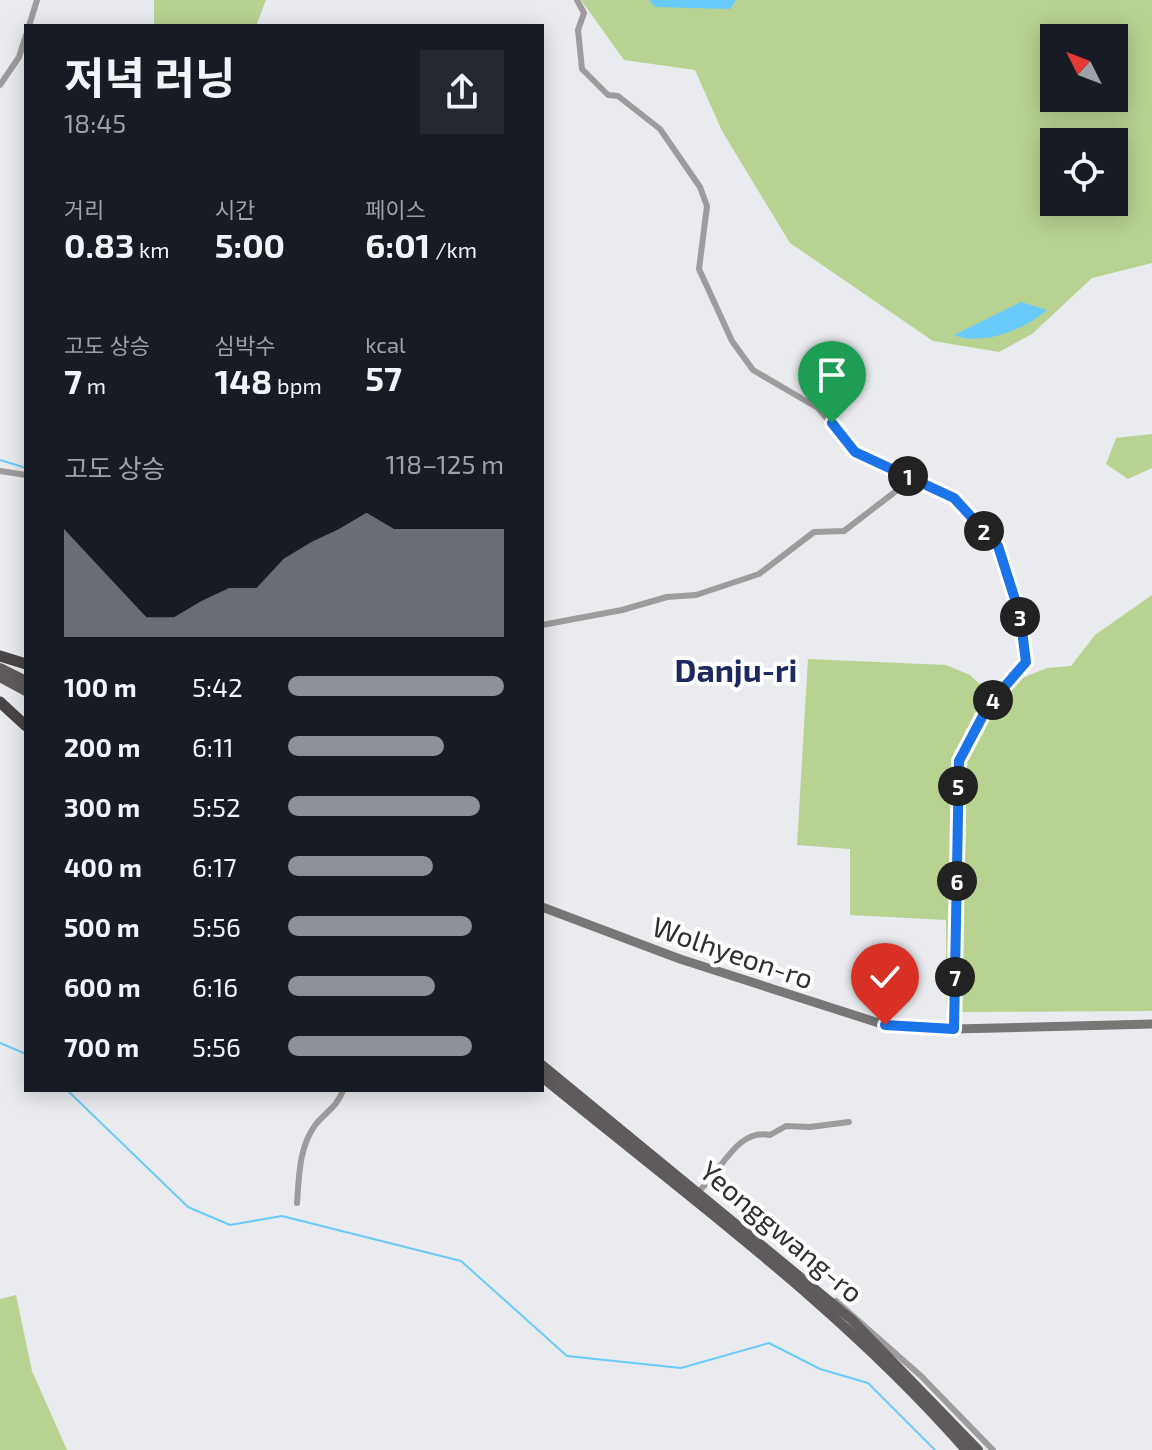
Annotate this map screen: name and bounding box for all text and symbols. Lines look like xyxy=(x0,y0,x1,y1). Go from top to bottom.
north arrow xyxy=(1040,24,1128,112)
map controls xyxy=(1040,24,1128,216)
text: 저녁 러닝 xyxy=(64,50,235,103)
button: share xyxy=(420,50,504,134)
text: 18:45 xyxy=(64,107,126,138)
button: locate xyxy=(1040,128,1128,216)
text: 거리 xyxy=(64,196,104,222)
text: 시간 xyxy=(215,196,255,222)
text: 페이스 xyxy=(365,196,426,222)
text: 0.83 xyxy=(64,224,134,265)
text: 5:00 xyxy=(215,224,285,265)
text: 6:01 xyxy=(365,224,430,265)
text: km xyxy=(134,236,170,262)
text: /km xyxy=(430,236,477,262)
text: kcal xyxy=(365,331,406,357)
text: 고도 상승 xyxy=(64,332,150,358)
text: 심박수 xyxy=(215,332,275,358)
pin xyxy=(798,341,866,423)
icon: arrive xyxy=(810,353,854,397)
text: 57 xyxy=(365,357,402,398)
text: 7 xyxy=(64,360,82,401)
text: 148 xyxy=(215,360,272,401)
text: m xyxy=(82,372,106,398)
text: bpm xyxy=(272,372,322,398)
text: 118–125 m xyxy=(385,448,504,479)
text: 고도 상승 xyxy=(64,452,165,483)
pin: 1 xyxy=(888,456,928,496)
text: 1 xyxy=(903,463,913,489)
pin: 2 xyxy=(964,511,1004,551)
text: 2 xyxy=(978,518,990,544)
pin: 3 xyxy=(1000,597,1040,637)
text: 3 xyxy=(1014,604,1026,630)
district label: Danju-ri xyxy=(675,650,797,688)
text: 100 m xyxy=(64,671,137,702)
text: 5:42 xyxy=(192,671,243,702)
pin: 4 xyxy=(973,680,1013,720)
text: 4 xyxy=(986,687,1000,713)
text: 200 m xyxy=(64,731,140,762)
text: 6:11 xyxy=(192,731,234,762)
pin: 5 xyxy=(938,766,978,806)
text: 5 xyxy=(952,773,964,799)
text: 300 m xyxy=(64,791,140,822)
text: 5:52 xyxy=(192,791,241,822)
text: 400 m xyxy=(64,851,142,882)
text: 6:17 xyxy=(192,851,237,882)
pin: 6 xyxy=(937,861,977,901)
text: 6 xyxy=(951,868,963,894)
street label: Wolhyeon-ro xyxy=(648,909,818,995)
text: 500 m xyxy=(64,911,140,942)
text: 5:56 xyxy=(192,911,241,942)
pin xyxy=(851,943,919,1025)
icon: check xyxy=(863,955,907,999)
pin: 7 xyxy=(935,957,975,997)
text: 7 xyxy=(949,964,961,990)
text: 600 m xyxy=(64,971,141,1002)
text: 6:16 xyxy=(192,971,238,1002)
text: 700 m xyxy=(64,1031,139,1062)
text: 5:56 xyxy=(192,1031,241,1062)
street label: Yeonggwang-ro xyxy=(694,1153,870,1309)

